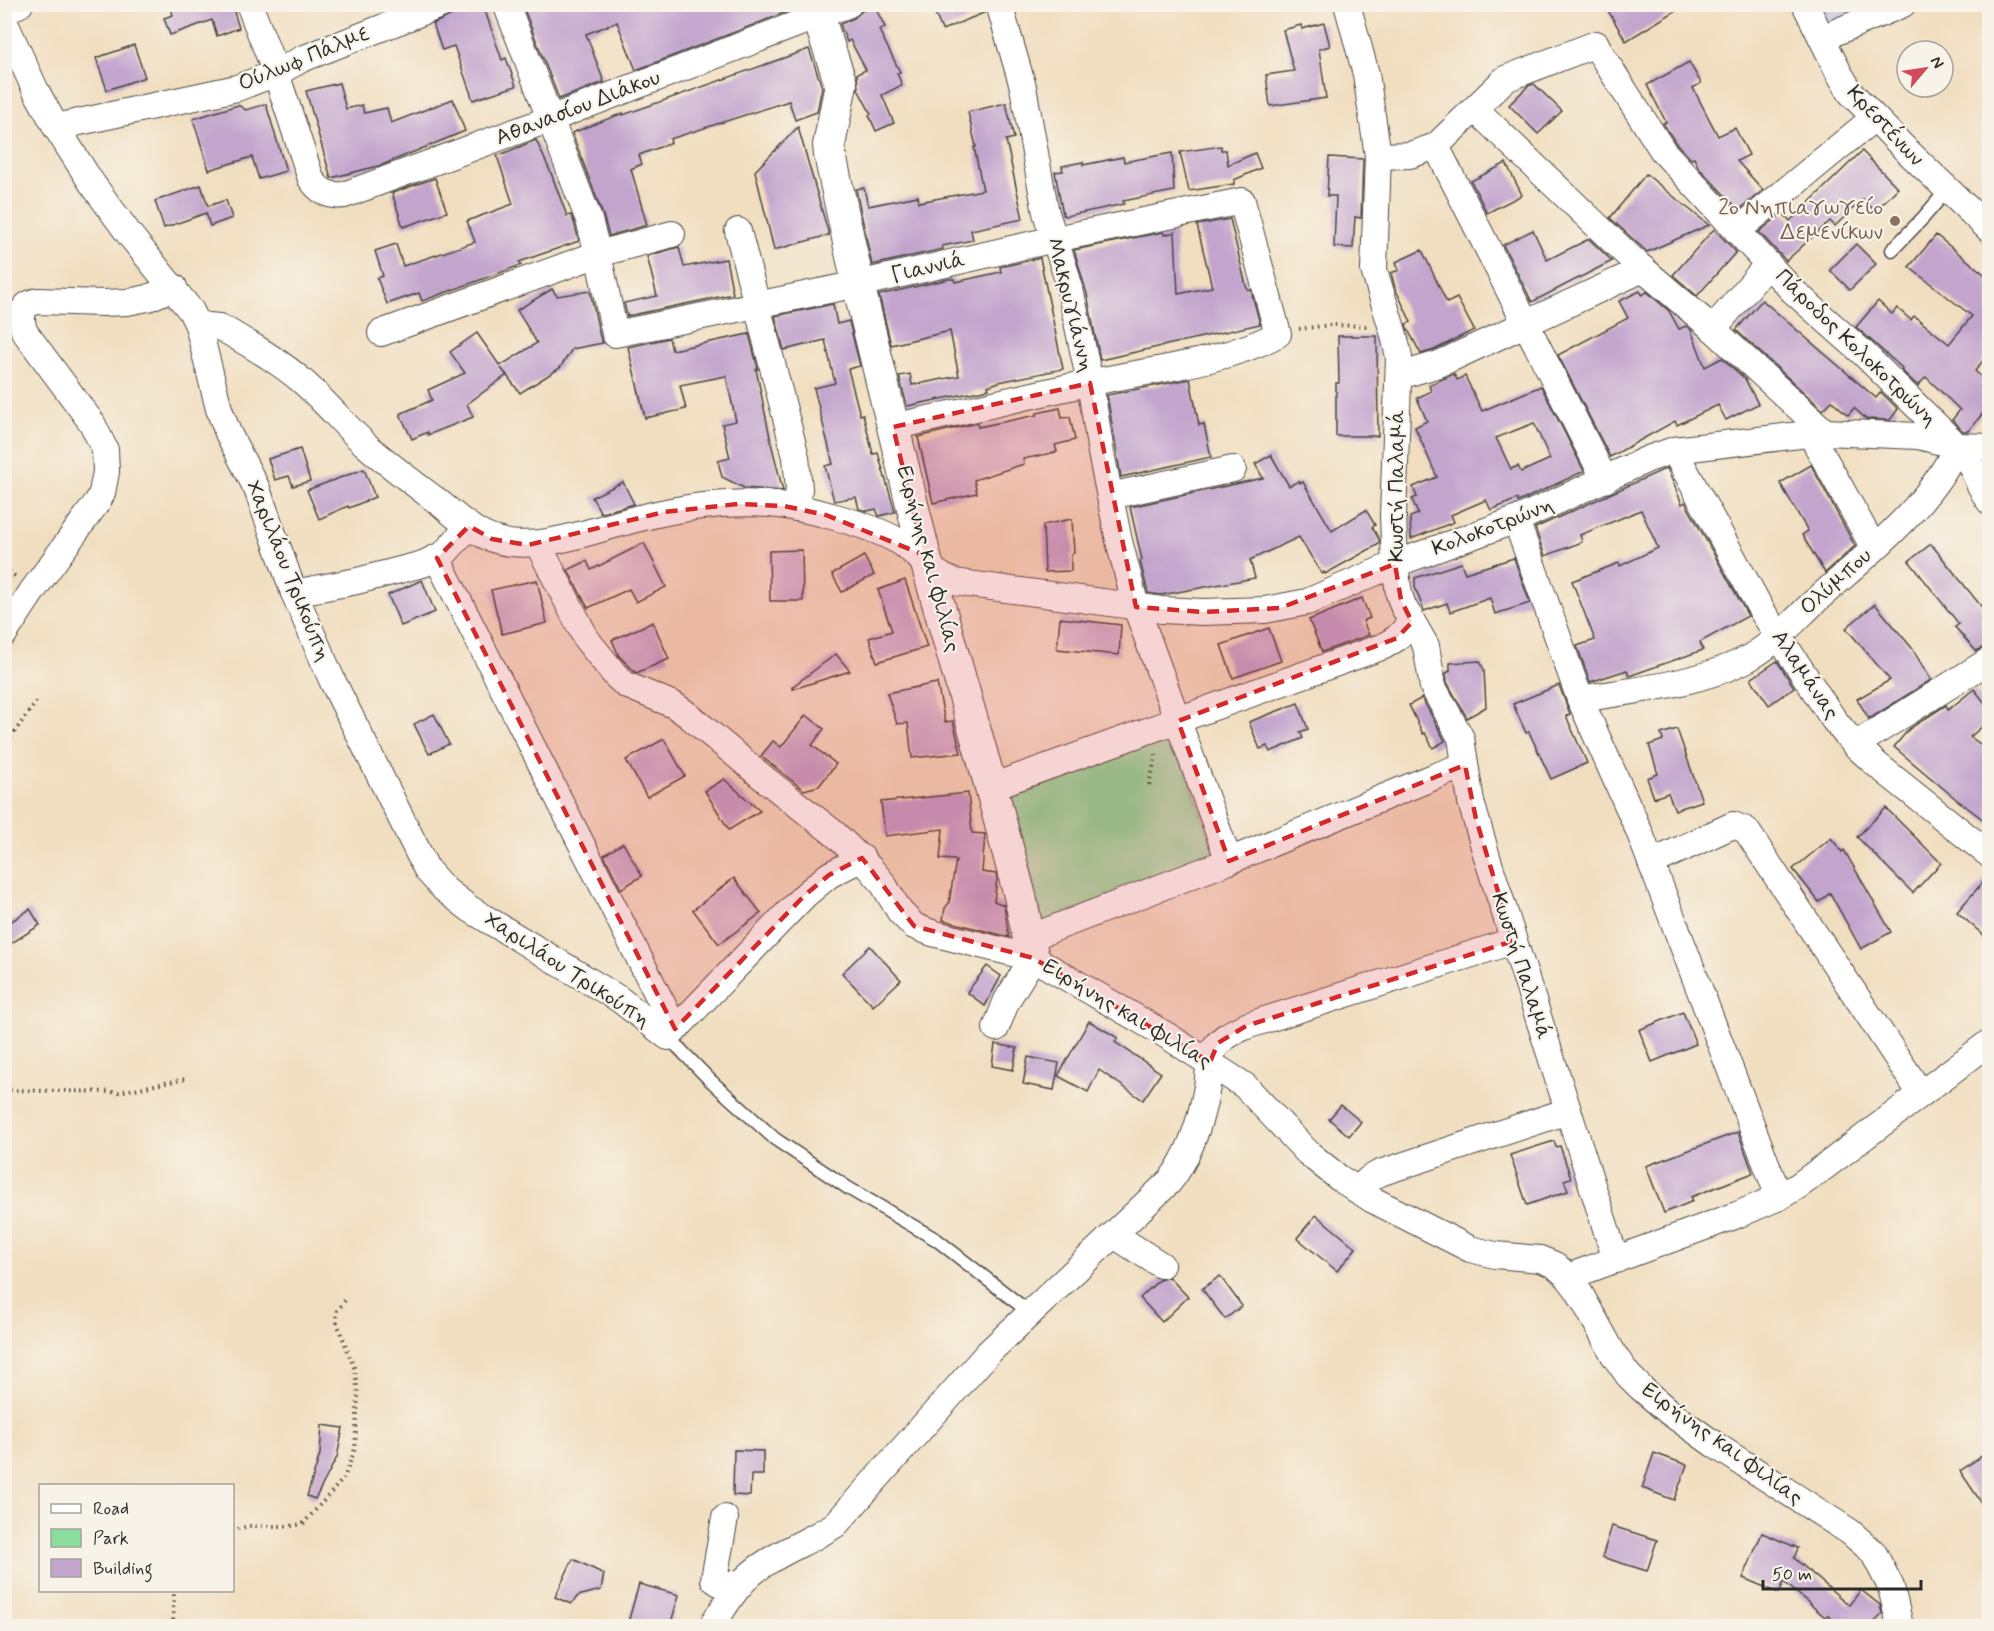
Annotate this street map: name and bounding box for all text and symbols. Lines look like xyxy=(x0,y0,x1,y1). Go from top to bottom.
street label: Ούλωφ Πάλμε xyxy=(234,20,374,98)
north arrow xyxy=(1895,39,1955,99)
text: N xyxy=(1925,53,1949,72)
street label: Αθανασίου Διάκου xyxy=(492,64,664,152)
street label: Κρεστένων xyxy=(1840,79,1931,173)
place label: 2ο Νηπιαγωγείο Δεμενίκων xyxy=(1718,194,1883,247)
marker: 2ο Νηπιαγωγείο Δεμενίκων xyxy=(1888,214,1902,228)
street label: Μακρυγιάννη xyxy=(1040,235,1100,375)
street label: Γιαννιά xyxy=(889,246,968,290)
street label: Πάροδος Κολοκοτρώνη xyxy=(1769,263,1943,433)
street label: Κωστή Παλαμά xyxy=(1383,409,1411,562)
street label: Ειρήνης και Φιλίας xyxy=(890,462,966,656)
street label: Χαριλάου Τρικούπη xyxy=(239,476,337,666)
street label: Κολοκοτρώνη xyxy=(1428,491,1558,563)
street label: Ολύμπου xyxy=(1794,542,1878,622)
street label: Αλαμάνας xyxy=(1765,625,1845,725)
street label: Κωστή Παλαμά xyxy=(1484,889,1558,1043)
street label: Χαριλάου Τρικούπη xyxy=(479,906,655,1034)
street label: Ειρήνης και Φιλίας xyxy=(1037,952,1217,1076)
street label: Ειρήνης και Φιλίας xyxy=(1636,1376,1808,1512)
legend xyxy=(39,1484,234,1592)
text: Road xyxy=(93,1497,129,1521)
text: Park xyxy=(93,1527,129,1551)
scale bar xyxy=(1763,1553,1920,1591)
text: Building xyxy=(93,1557,153,1583)
text: 50 m xyxy=(1772,1563,1812,1587)

